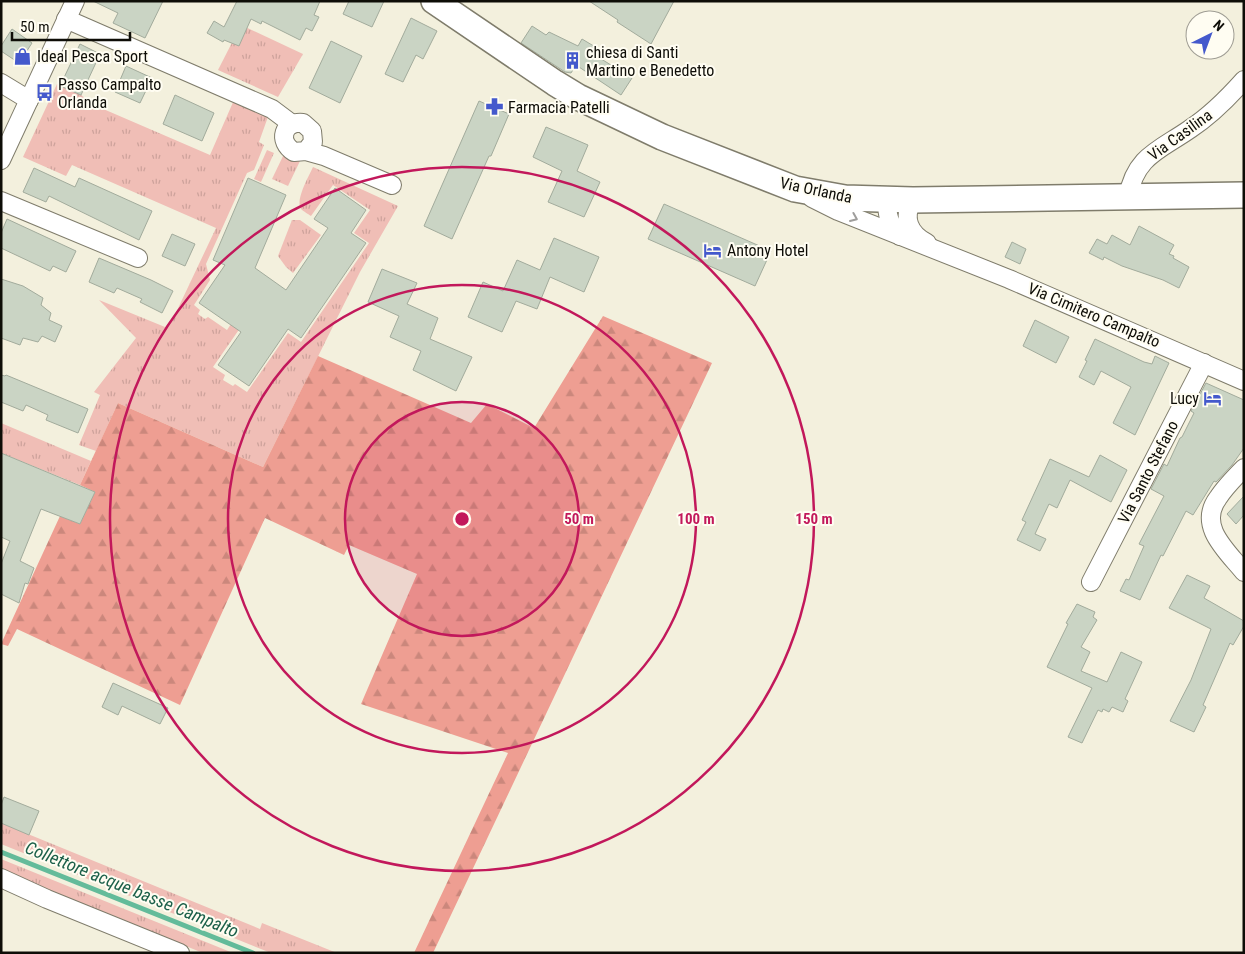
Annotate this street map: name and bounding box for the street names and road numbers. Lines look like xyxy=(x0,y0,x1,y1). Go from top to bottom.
street label: Via Casilina xyxy=(1144,105,1216,165)
street label: Via Orlanda xyxy=(778,173,854,207)
street label: Via Cimitero Campalto xyxy=(1025,279,1163,351)
street label: Via Santo Stefano xyxy=(1114,417,1182,527)

